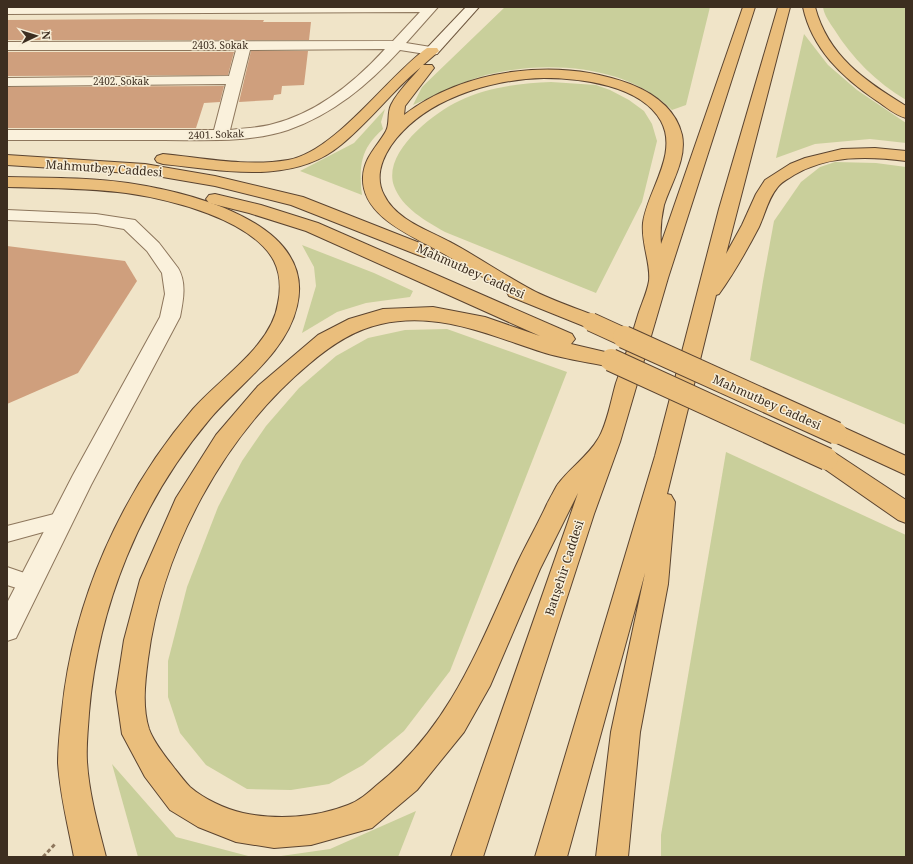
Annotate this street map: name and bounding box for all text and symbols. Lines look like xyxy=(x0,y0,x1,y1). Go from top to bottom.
north arrow xyxy=(16,16,56,56)
text: N xyxy=(39,30,54,40)
street label: 2403. Sokak xyxy=(192,38,248,52)
street label: 2402. Sokak xyxy=(93,74,149,88)
street label: 2401. Sokak xyxy=(188,126,244,142)
street label: Mahmutbey Caddesi xyxy=(45,155,163,181)
street label: Mahmutbey Caddesi xyxy=(414,239,528,303)
street label: Mahmutbey Caddesi xyxy=(710,370,824,434)
street label: Batışehir Caddesi xyxy=(541,518,587,618)

